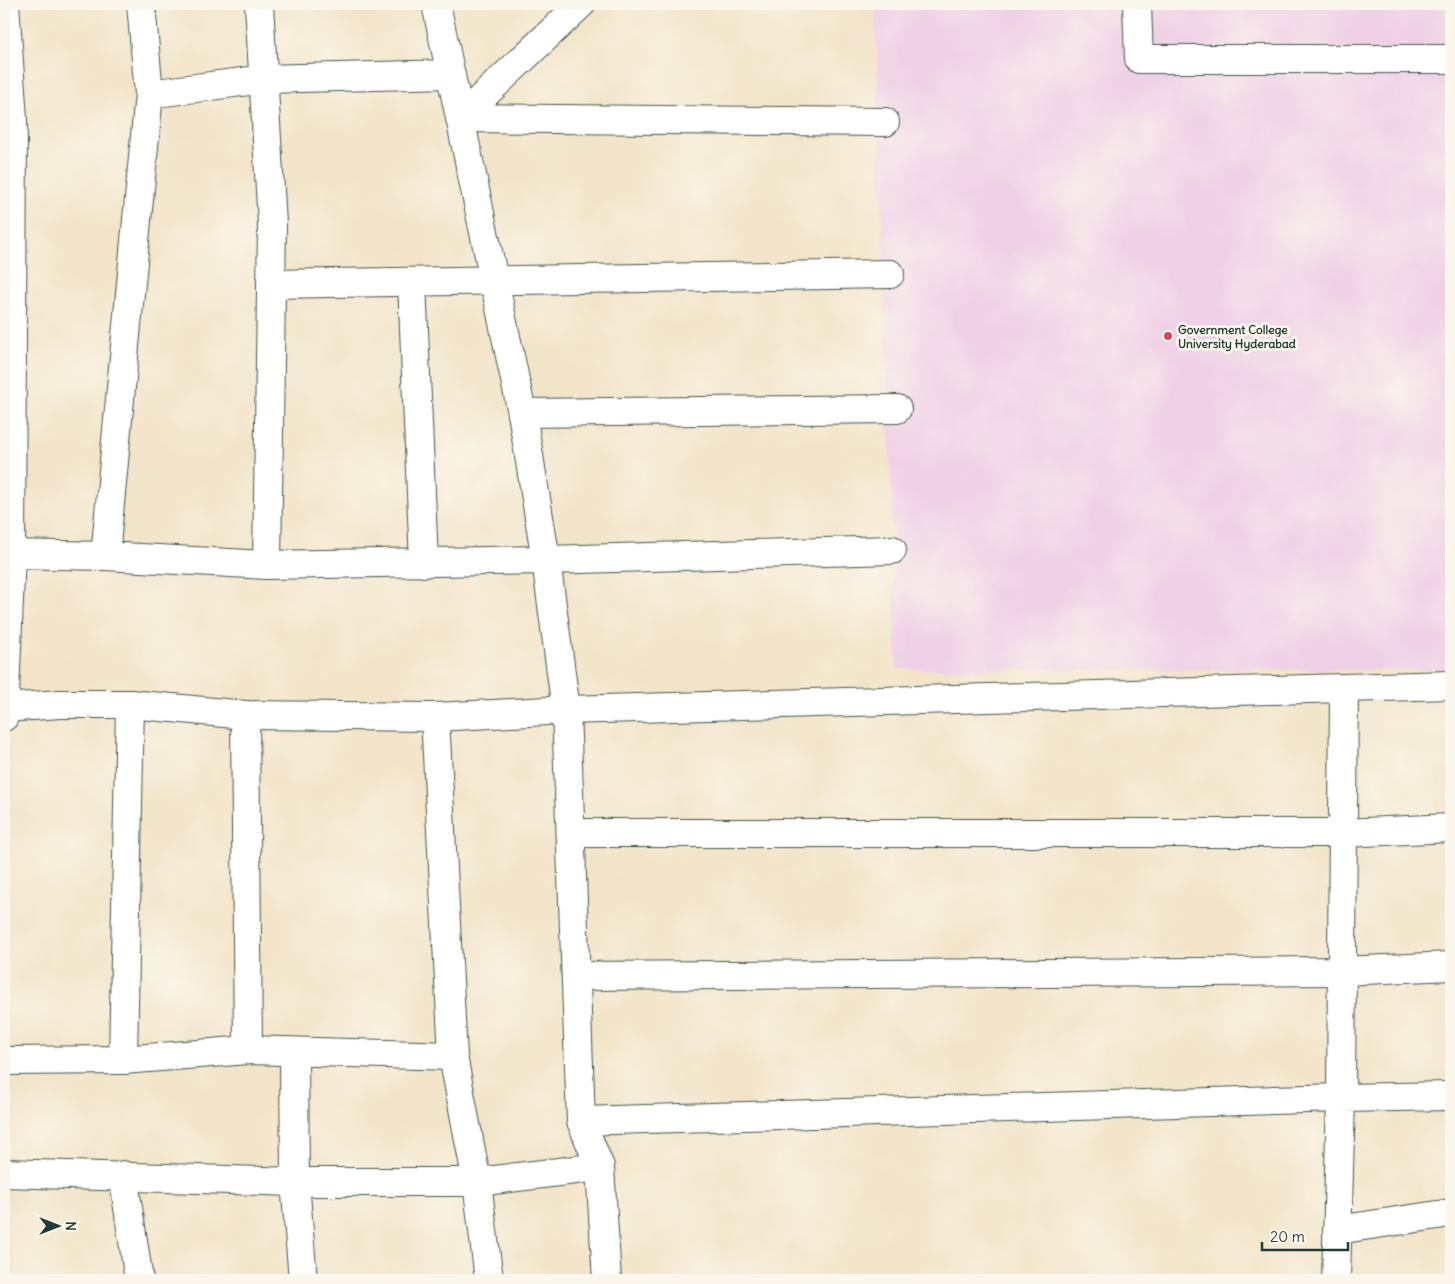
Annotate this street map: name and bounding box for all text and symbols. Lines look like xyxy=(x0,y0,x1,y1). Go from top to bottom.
place label: Government College University Hyderabad xyxy=(1178,322,1296,352)
marker: Government College University Hyderabad xyxy=(1162,330,1174,342)
north arrow xyxy=(32,1202,82,1252)
scale bar xyxy=(1262,1219,1349,1251)
text: N xyxy=(62,1221,80,1231)
text: 20 m xyxy=(1270,1227,1305,1246)

